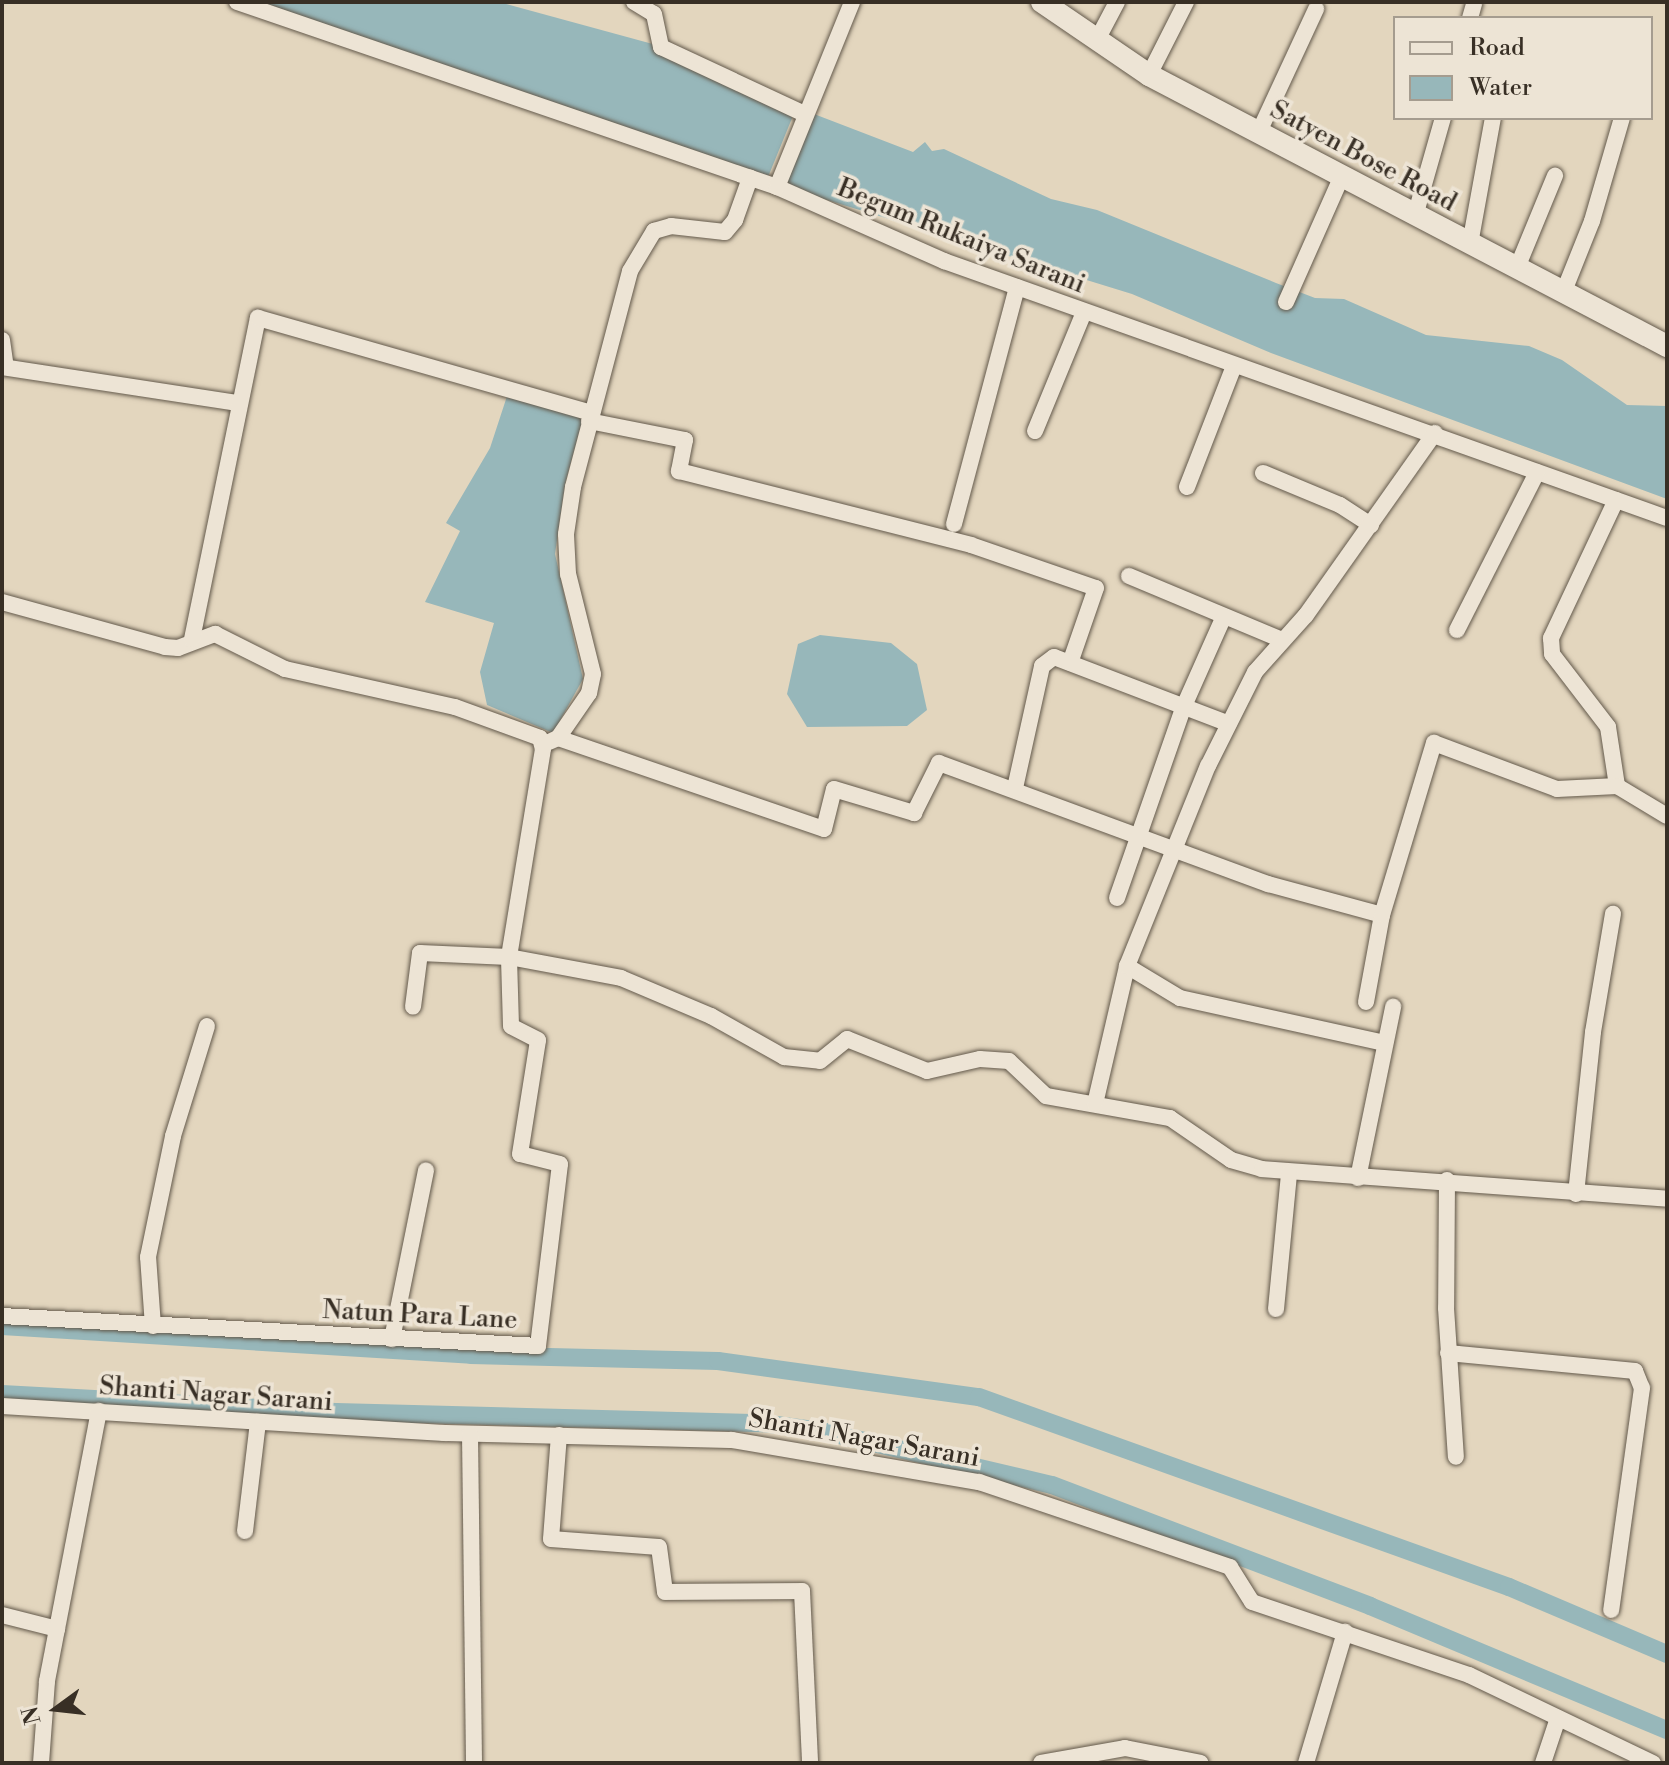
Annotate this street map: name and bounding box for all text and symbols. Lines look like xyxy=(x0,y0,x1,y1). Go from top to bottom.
legend xyxy=(1393,16,1653,120)
text: Road xyxy=(1469,33,1525,63)
text: Water xyxy=(1469,73,1532,103)
street label: Satyen Bose Road xyxy=(1264,95,1462,219)
street label: Begum Rukaiya Sarani xyxy=(833,173,1089,301)
street label: Natun Para Lane xyxy=(322,1295,518,1337)
street label: Shanti Nagar Sarani xyxy=(98,1371,334,1419)
street label: Shanti Nagar Sarani xyxy=(746,1403,982,1475)
north arrow xyxy=(16,1669,96,1749)
text: N xyxy=(17,1703,48,1727)

